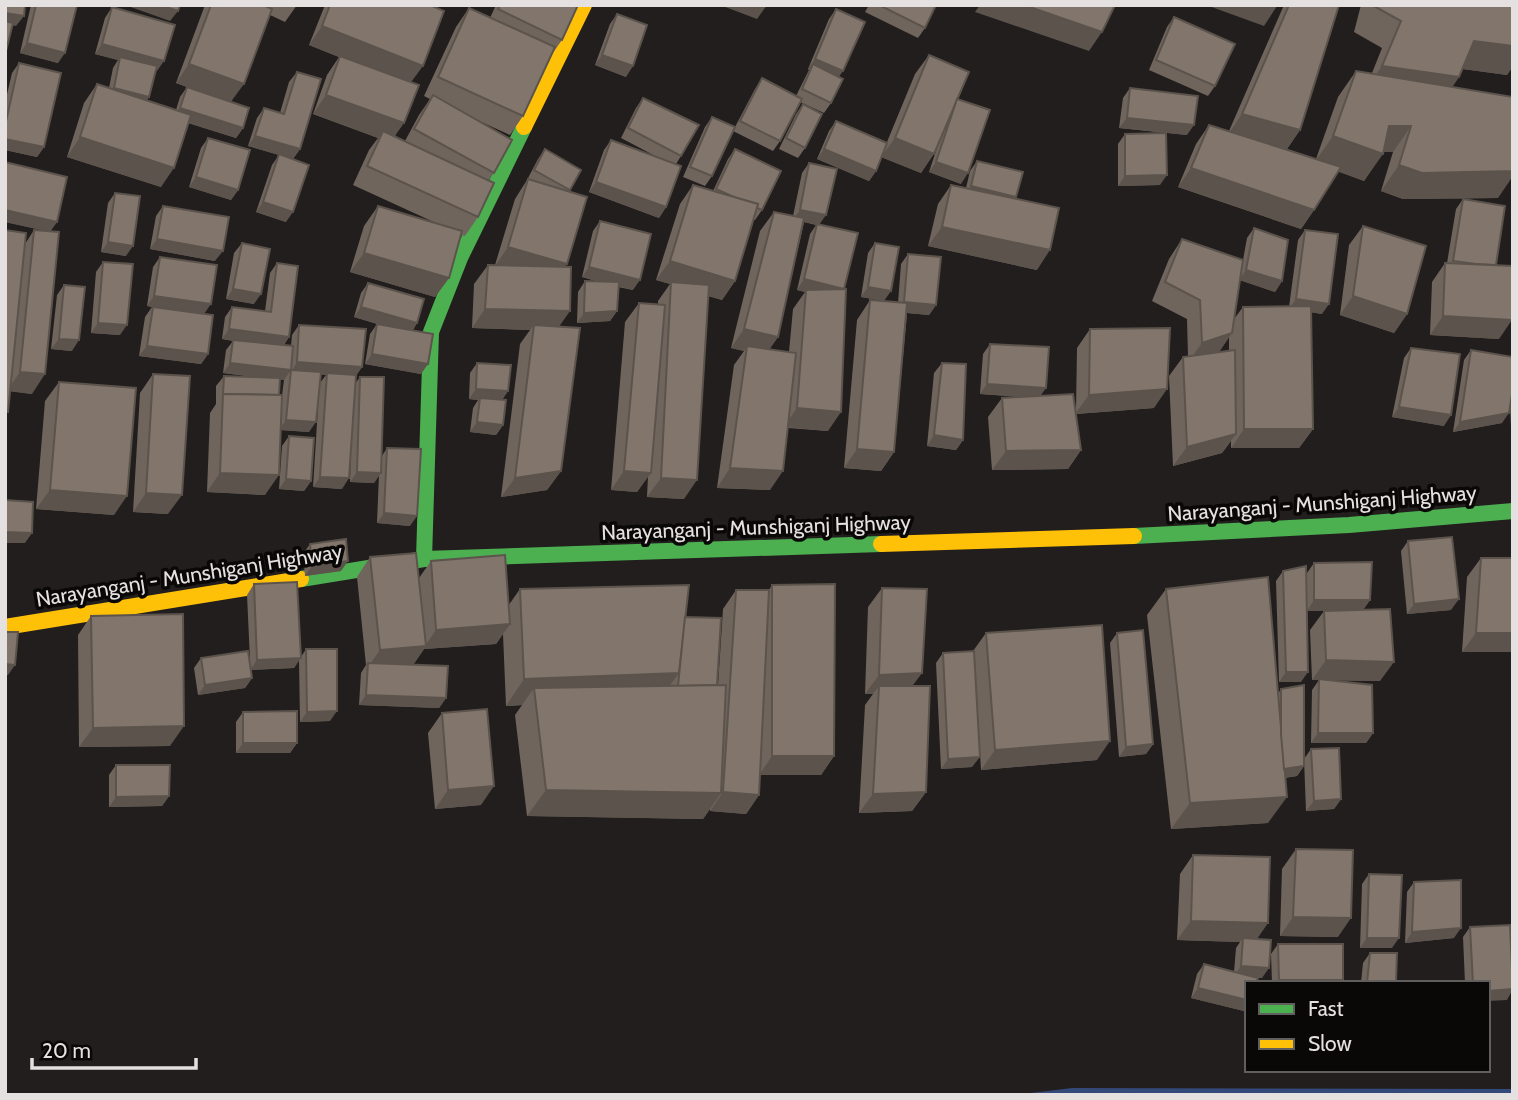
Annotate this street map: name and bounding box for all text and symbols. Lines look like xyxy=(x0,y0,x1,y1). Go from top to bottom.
street label: Narayanganj - Munshiganj Highway xyxy=(1167,480,1478,527)
street label: Narayanganj - Munshiganj Highway xyxy=(601,509,912,546)
street label: Narayanganj - Munshiganj Highway xyxy=(34,538,345,613)
legend xyxy=(1245,981,1490,1072)
text: Fast xyxy=(1308,996,1344,1021)
scale bar xyxy=(32,1026,196,1070)
text: Slow xyxy=(1308,1031,1352,1056)
text: 20 m xyxy=(42,1038,91,1063)

